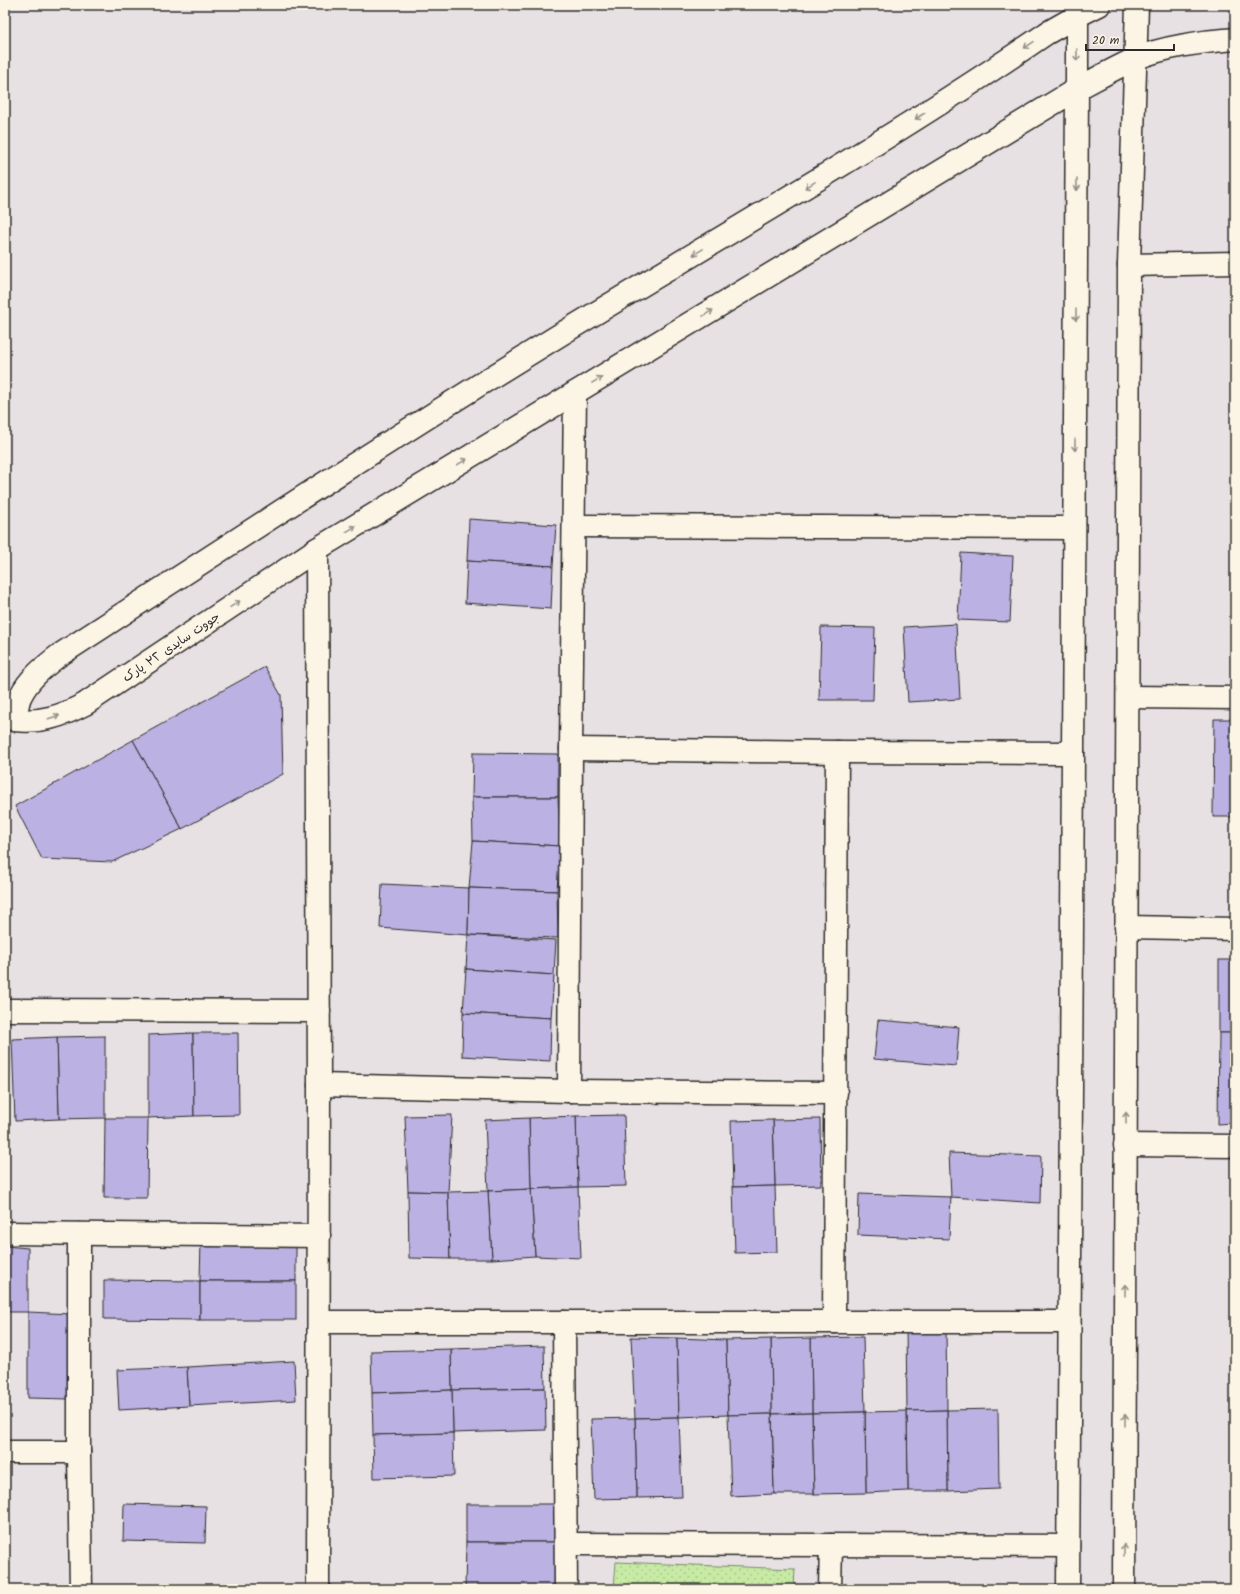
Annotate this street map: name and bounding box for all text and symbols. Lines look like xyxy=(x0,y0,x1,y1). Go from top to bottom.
scale bar xyxy=(1086,26,1174,52)
text: 20 m xyxy=(1092,31,1120,50)
one-way arrow xyxy=(1024,41,1035,49)
one-way arrow xyxy=(1073,48,1081,61)
one-way arrow xyxy=(914,112,926,120)
one-way arrow xyxy=(1073,178,1081,191)
one-way arrow xyxy=(804,181,816,189)
one-way arrow xyxy=(692,248,704,256)
one-way arrow xyxy=(702,308,714,316)
one-way arrow xyxy=(1072,308,1080,321)
one-way arrow xyxy=(591,376,602,384)
one-way arrow xyxy=(1071,438,1079,451)
one-way arrow xyxy=(456,457,468,465)
one-way arrow xyxy=(345,525,356,533)
one-way arrow xyxy=(229,600,240,609)
street label: جووت سایدی ٣٢ پارک xyxy=(119,608,224,687)
one-way arrow xyxy=(47,713,60,720)
one-way arrow xyxy=(1122,1112,1130,1125)
one-way arrow xyxy=(1121,1284,1129,1297)
one-way arrow xyxy=(1121,1414,1129,1427)
one-way arrow xyxy=(1120,1544,1128,1557)

